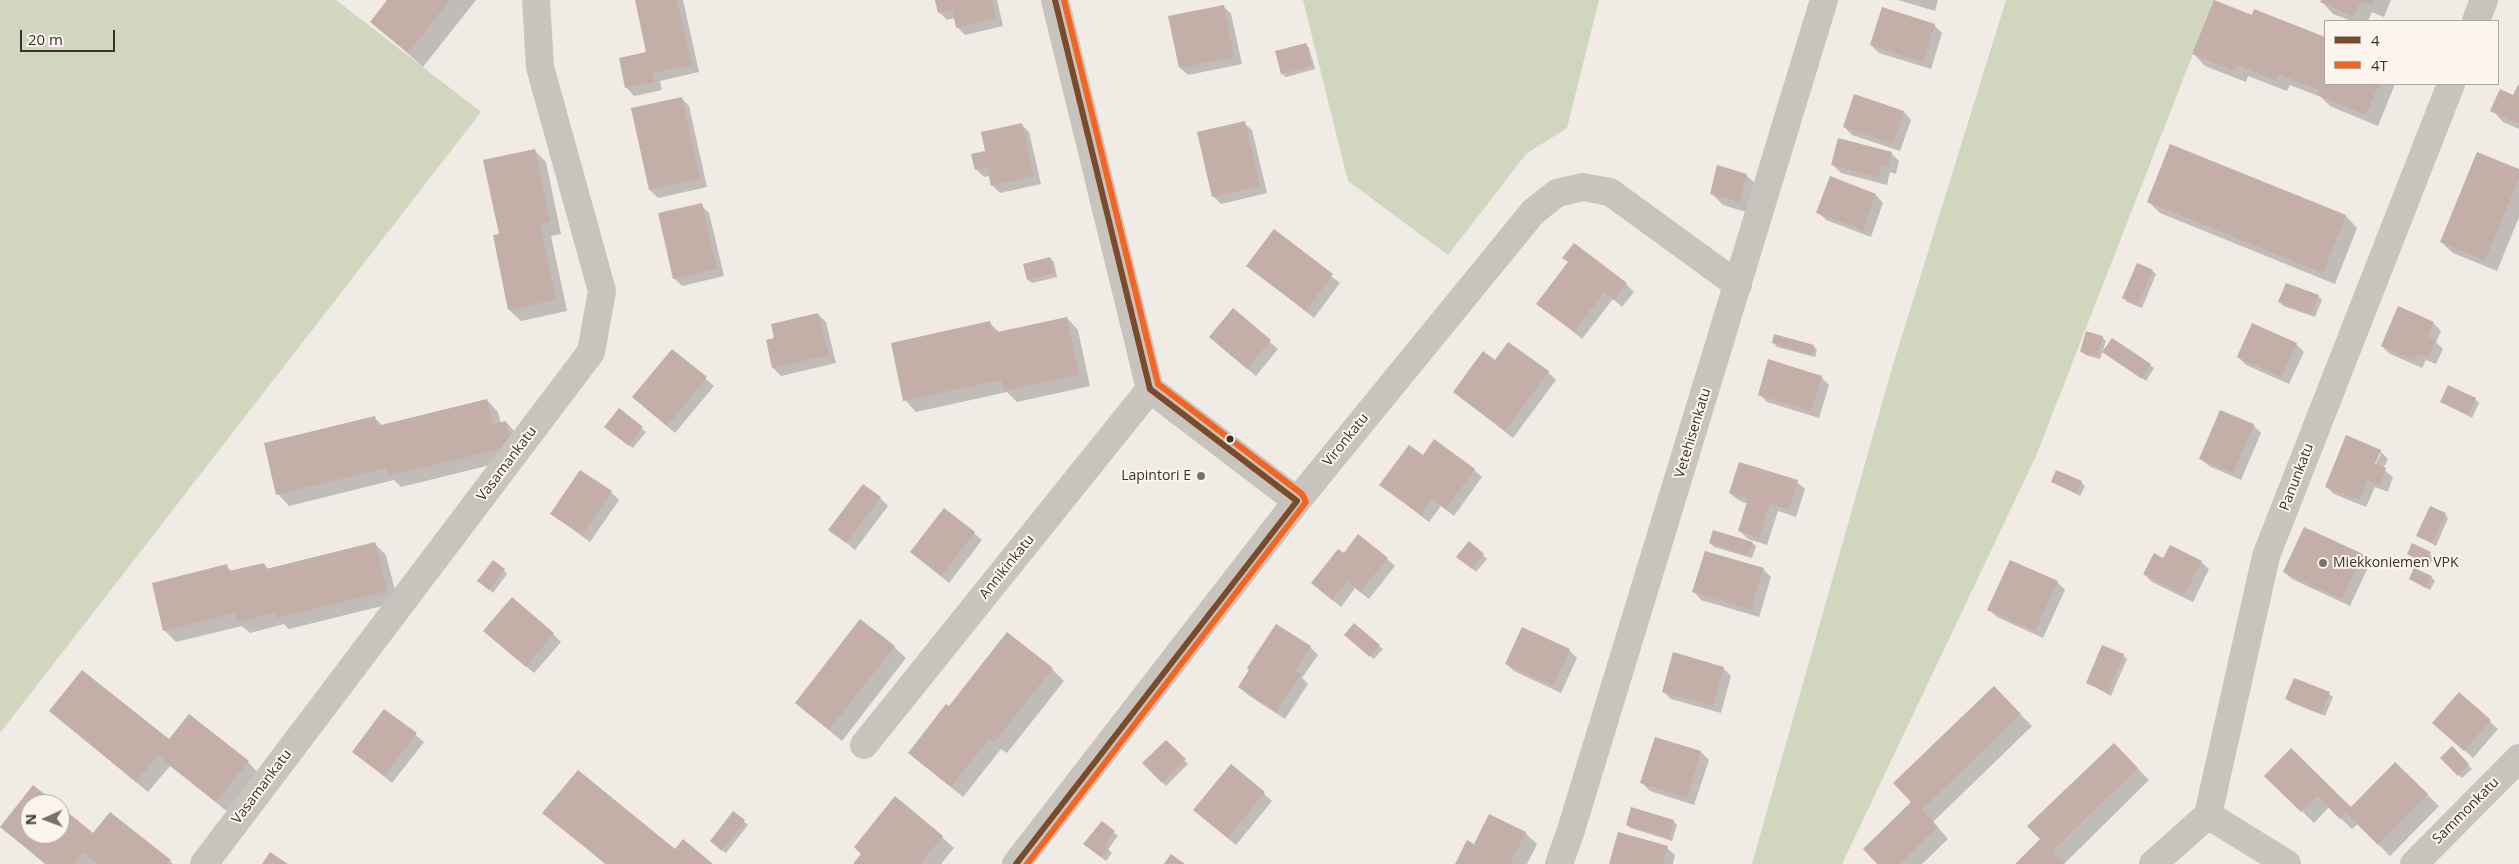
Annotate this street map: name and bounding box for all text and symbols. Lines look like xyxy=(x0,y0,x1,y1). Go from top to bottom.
scale bar xyxy=(22,20,118,52)
legend xyxy=(2324,20,2499,85)
text: 20 m xyxy=(28,29,63,49)
text: 4 xyxy=(2371,30,2380,50)
text: 4T xyxy=(2371,55,2388,75)
street label: Vetehisenkatu xyxy=(1671,386,1715,480)
street label: Vironkatu xyxy=(1320,410,1372,470)
street label: Vasamankatu xyxy=(474,424,540,504)
unlabelled marker xyxy=(1225,434,1235,444)
street label: Panunkatu xyxy=(2276,441,2318,513)
place label: Lapintori E xyxy=(1121,468,1191,484)
marker: Lapintori E xyxy=(1195,470,1207,482)
street label: Annikinkatu xyxy=(976,532,1038,602)
place label: Miekkoniemen VPK xyxy=(2333,555,2458,571)
marker: Miekkoniemen VPK xyxy=(2317,557,2329,569)
street label: Vasamankatu xyxy=(229,747,295,827)
street label: Sammonkatu xyxy=(2429,774,2503,848)
north arrow xyxy=(20,794,70,844)
text: N xyxy=(21,813,40,826)

